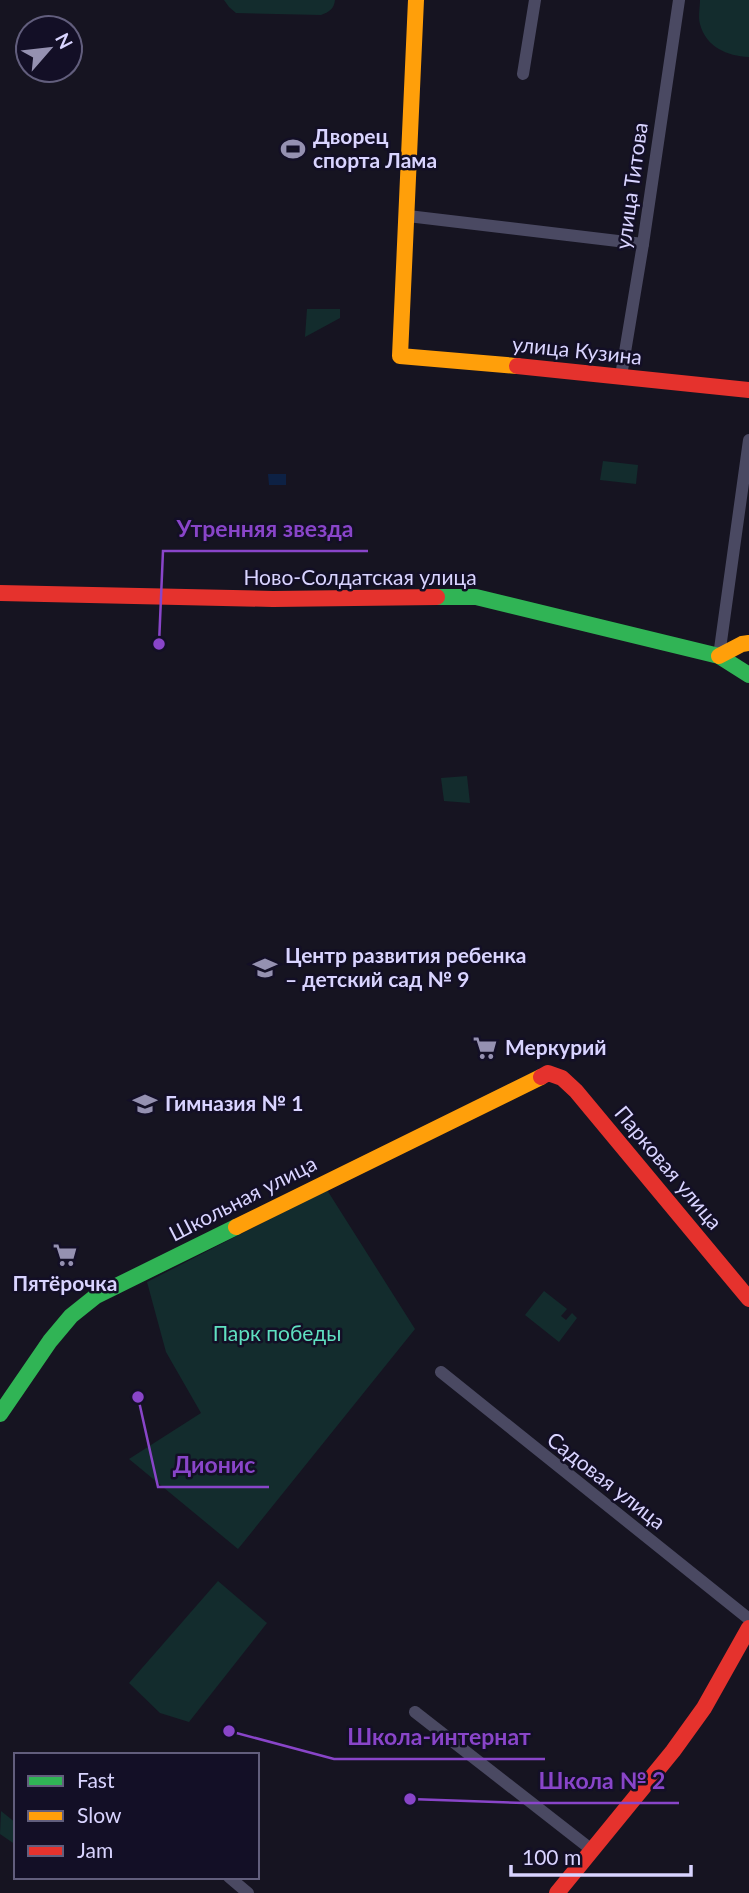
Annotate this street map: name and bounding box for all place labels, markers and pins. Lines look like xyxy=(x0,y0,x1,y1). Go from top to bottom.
place label: Дворец спорта Лама xyxy=(313,123,437,172)
sports icon: Дворец спорта Лама xyxy=(279,135,307,163)
callout: Утренняя звезда xyxy=(163,507,368,551)
place label: Центр развития ребенка – детский сад № 9 xyxy=(285,942,527,991)
school or university icon: Центр развития ребенка – детский сад № 9 xyxy=(251,954,279,982)
supermarket icon: Меркурий xyxy=(471,1034,499,1062)
place label: Меркурий xyxy=(505,1034,607,1059)
school or university icon: Гимназия № 1 xyxy=(131,1090,159,1118)
place label: Гимназия № 1 xyxy=(165,1090,303,1115)
supermarket icon: Пятёрочка xyxy=(51,1241,79,1269)
place label: Пятёрочка xyxy=(13,1270,117,1295)
callout: Дионис xyxy=(158,1443,269,1487)
callout: Школа-интернат xyxy=(334,1715,545,1759)
callout: Школа № 2 xyxy=(524,1759,679,1803)

